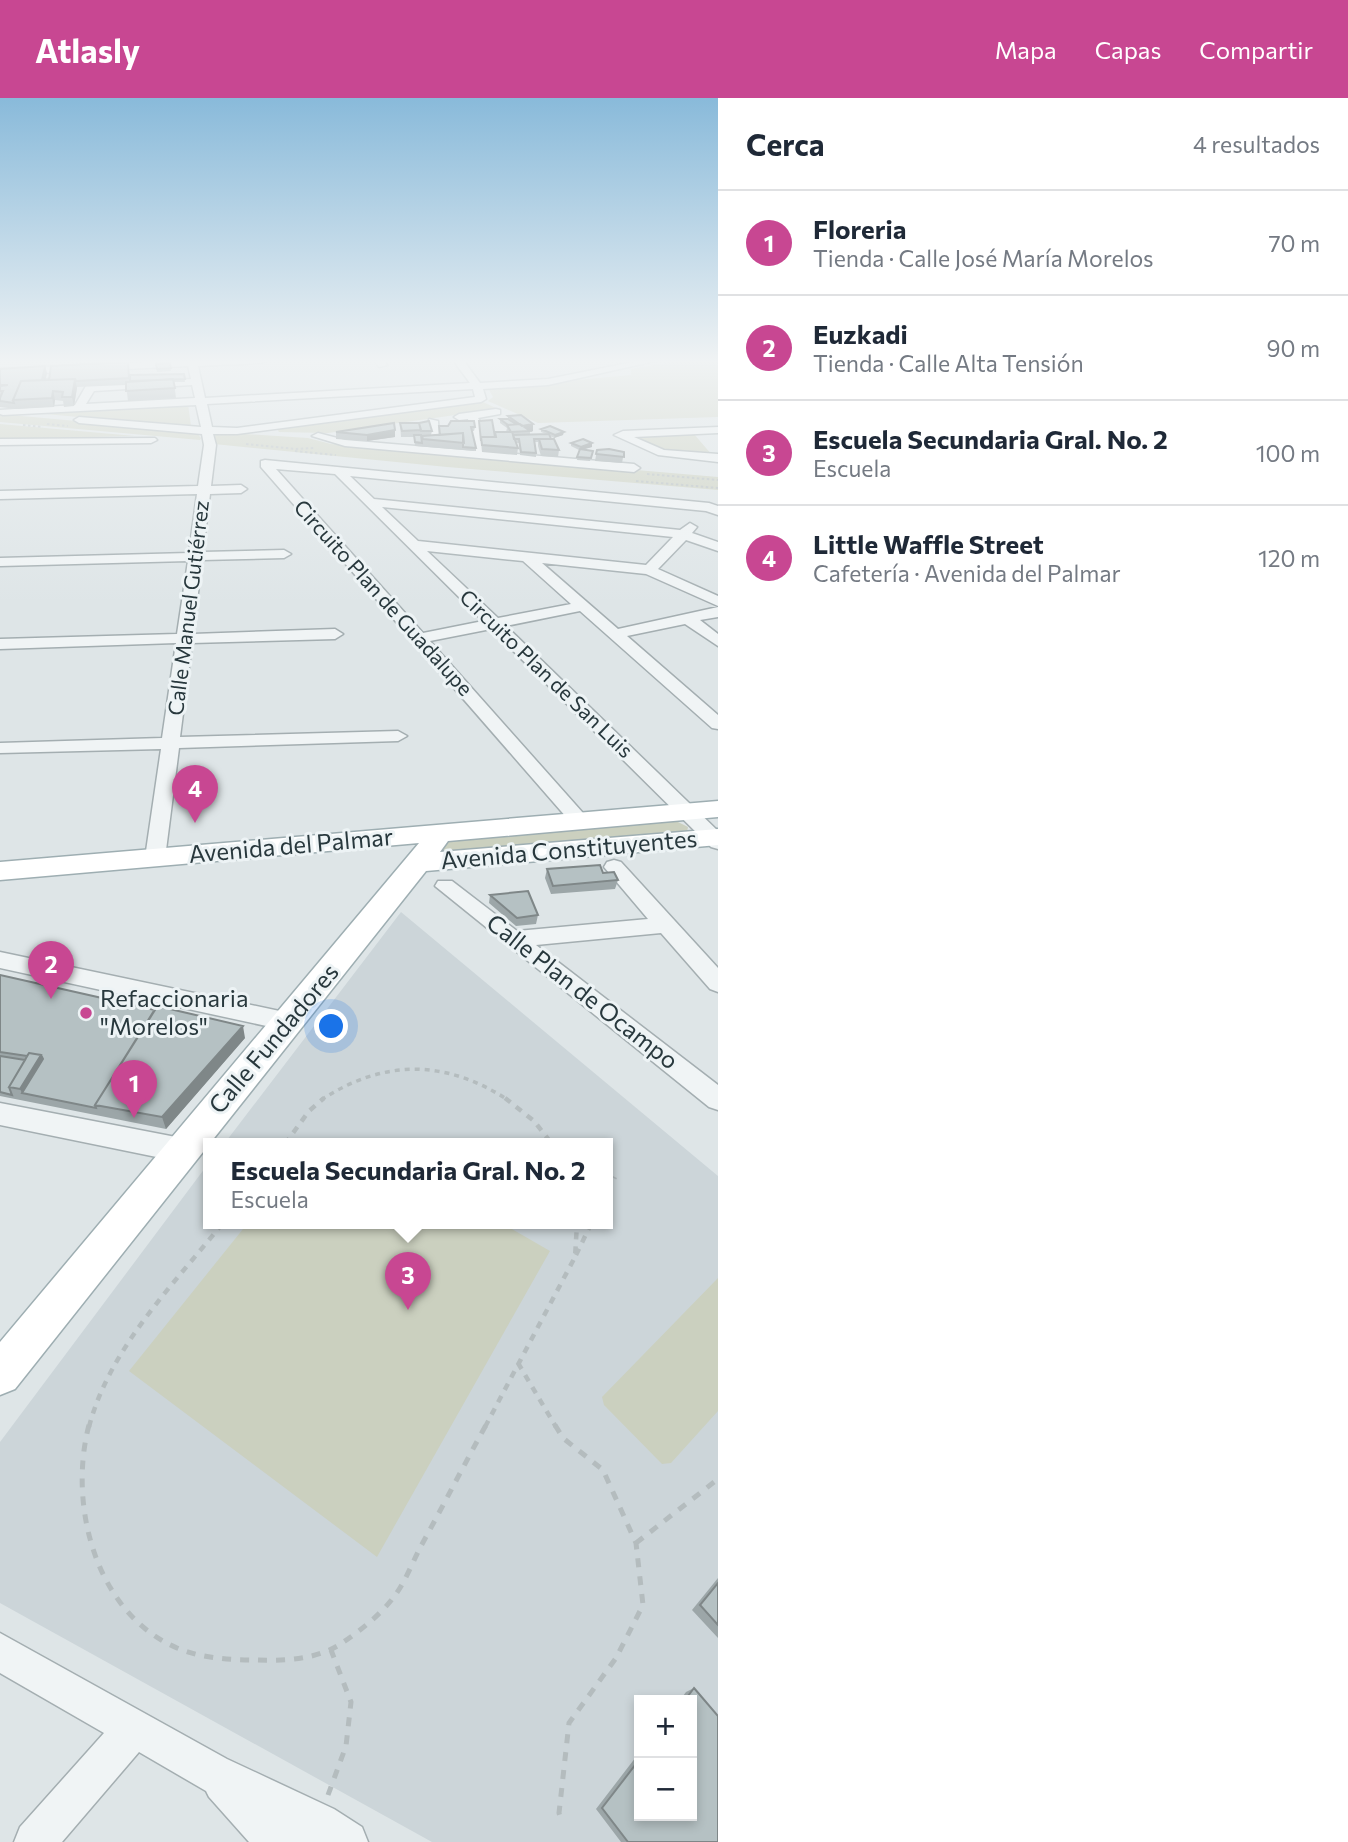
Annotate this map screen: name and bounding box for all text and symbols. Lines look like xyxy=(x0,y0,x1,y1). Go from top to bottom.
text: Atlasly xyxy=(35,29,140,70)
text: Mapa xyxy=(995,35,1057,64)
text: Capas xyxy=(1095,35,1161,64)
text: Compartir xyxy=(1199,35,1313,64)
text: Cerca xyxy=(746,125,825,162)
text: 4 resultados xyxy=(1193,130,1320,158)
text: Floreria xyxy=(813,213,906,244)
text: 1 xyxy=(764,229,774,257)
text: 70 m xyxy=(1268,229,1320,257)
text: Tienda · Calle José María Morelos xyxy=(813,244,1154,272)
text: Euzkadi xyxy=(813,318,908,349)
text: 2 xyxy=(762,334,776,362)
text: 90 m xyxy=(1267,334,1320,362)
text: Tienda · Calle Alta Tensión xyxy=(813,349,1084,377)
text: Escuela Secundaria Gral. No. 2 xyxy=(813,423,1168,454)
text: 3 xyxy=(762,439,776,467)
text: 100 m xyxy=(1256,439,1320,467)
text: Escuela xyxy=(813,454,891,482)
street label: Circuito Plan de Guadalupe xyxy=(290,494,479,700)
street label: Calle Manuel Gutiérrez xyxy=(162,499,213,717)
text: Little Waffle Street xyxy=(813,528,1044,559)
text: 4 xyxy=(762,544,776,572)
text: 120 m xyxy=(1258,544,1320,572)
text: Cafetería · Avenida del Palmar xyxy=(813,559,1121,587)
street label: Circuito Plan de San Luis xyxy=(455,584,639,762)
pin: 4 xyxy=(172,765,218,823)
street label: Avenida del Palmar xyxy=(187,821,395,868)
street label: Avenida Constituyentes xyxy=(439,823,698,874)
street label: Calle Plan de Ocampo xyxy=(481,907,684,1075)
pin: 2 xyxy=(28,941,74,999)
street label: Calle Fundadores xyxy=(202,957,344,1119)
place label: Refaccionaria "Morelos" xyxy=(100,983,248,1040)
marker: Refaccionaria "Morelos" xyxy=(78,1005,94,1021)
your location xyxy=(314,1009,348,1043)
pin: 1 xyxy=(111,1060,157,1118)
popup xyxy=(203,1138,613,1229)
text: Escuela Secundaria Gral. No. 2 xyxy=(231,1154,585,1185)
text: Escuela xyxy=(231,1185,309,1213)
pin: 3 xyxy=(385,1252,431,1310)
map controls xyxy=(634,1695,697,1821)
button: + xyxy=(634,1695,697,1758)
button: − xyxy=(634,1758,697,1821)

